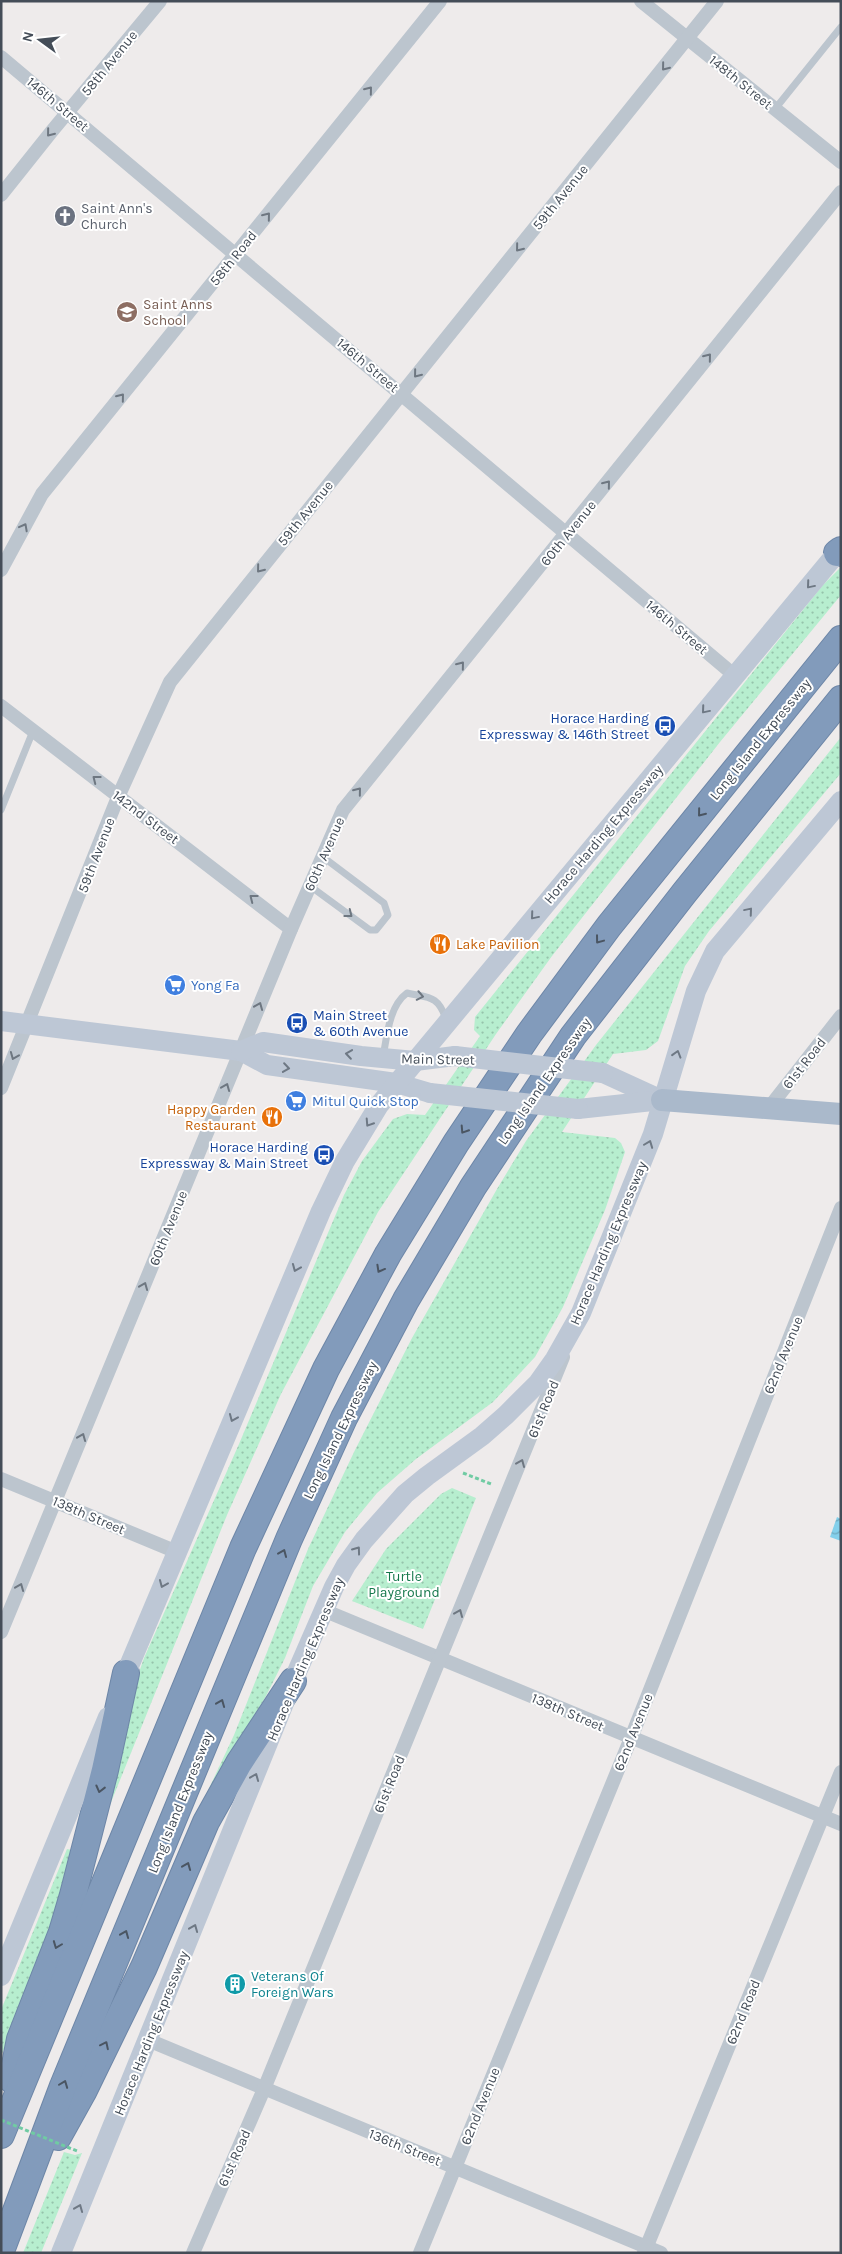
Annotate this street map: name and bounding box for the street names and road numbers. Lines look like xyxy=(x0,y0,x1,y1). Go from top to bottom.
street label: 58th Avenue xyxy=(78,27,141,100)
street label: 148th Street xyxy=(706,52,776,113)
street label: 146th Street xyxy=(23,73,92,135)
street label: 59th Avenue xyxy=(529,161,592,233)
street label: 58th Road xyxy=(206,227,261,289)
street label: 146th Street xyxy=(333,334,402,396)
street label: 59th Avenue xyxy=(274,477,337,549)
street label: 60th Avenue xyxy=(537,497,600,570)
street label: 146th Street xyxy=(642,596,711,658)
street label: Long Island Expressway xyxy=(706,675,815,803)
street label: Horace Harding Expressway xyxy=(540,761,667,907)
street label: 142nd Street xyxy=(109,787,182,848)
street label: 60th Avenue xyxy=(301,814,348,894)
street label: 59th Avenue xyxy=(74,815,119,895)
street label: Long Island Expressway xyxy=(494,1014,595,1148)
street label: 61st Road xyxy=(779,1034,830,1093)
street label: Main Street xyxy=(401,1050,475,1069)
street label: Horace Harding Expressway xyxy=(566,1158,651,1328)
street label: 60th Avenue xyxy=(146,1188,191,1268)
street label: 62nd Avenue xyxy=(760,1314,807,1397)
street label: Long Island Expressway xyxy=(300,1358,381,1502)
street label: 61st Road xyxy=(524,1378,563,1441)
street label: 138th Street xyxy=(50,1493,128,1538)
street label: Horace Harding Expressway xyxy=(263,1574,348,1744)
street label: 138th Street xyxy=(529,1690,607,1735)
street label: 62nd Avenue xyxy=(610,1691,657,1774)
street label: Long Island Expressway xyxy=(144,1728,217,1876)
street label: 61st Road xyxy=(370,1753,409,1816)
street label: Horace Harding Expressway xyxy=(111,1948,193,2118)
street label: 62nd Road xyxy=(723,1977,764,2047)
street label: 62nd Avenue xyxy=(457,2065,504,2148)
street label: 136th Street xyxy=(366,2125,443,2170)
street label: 61st Road xyxy=(214,2127,255,2189)

